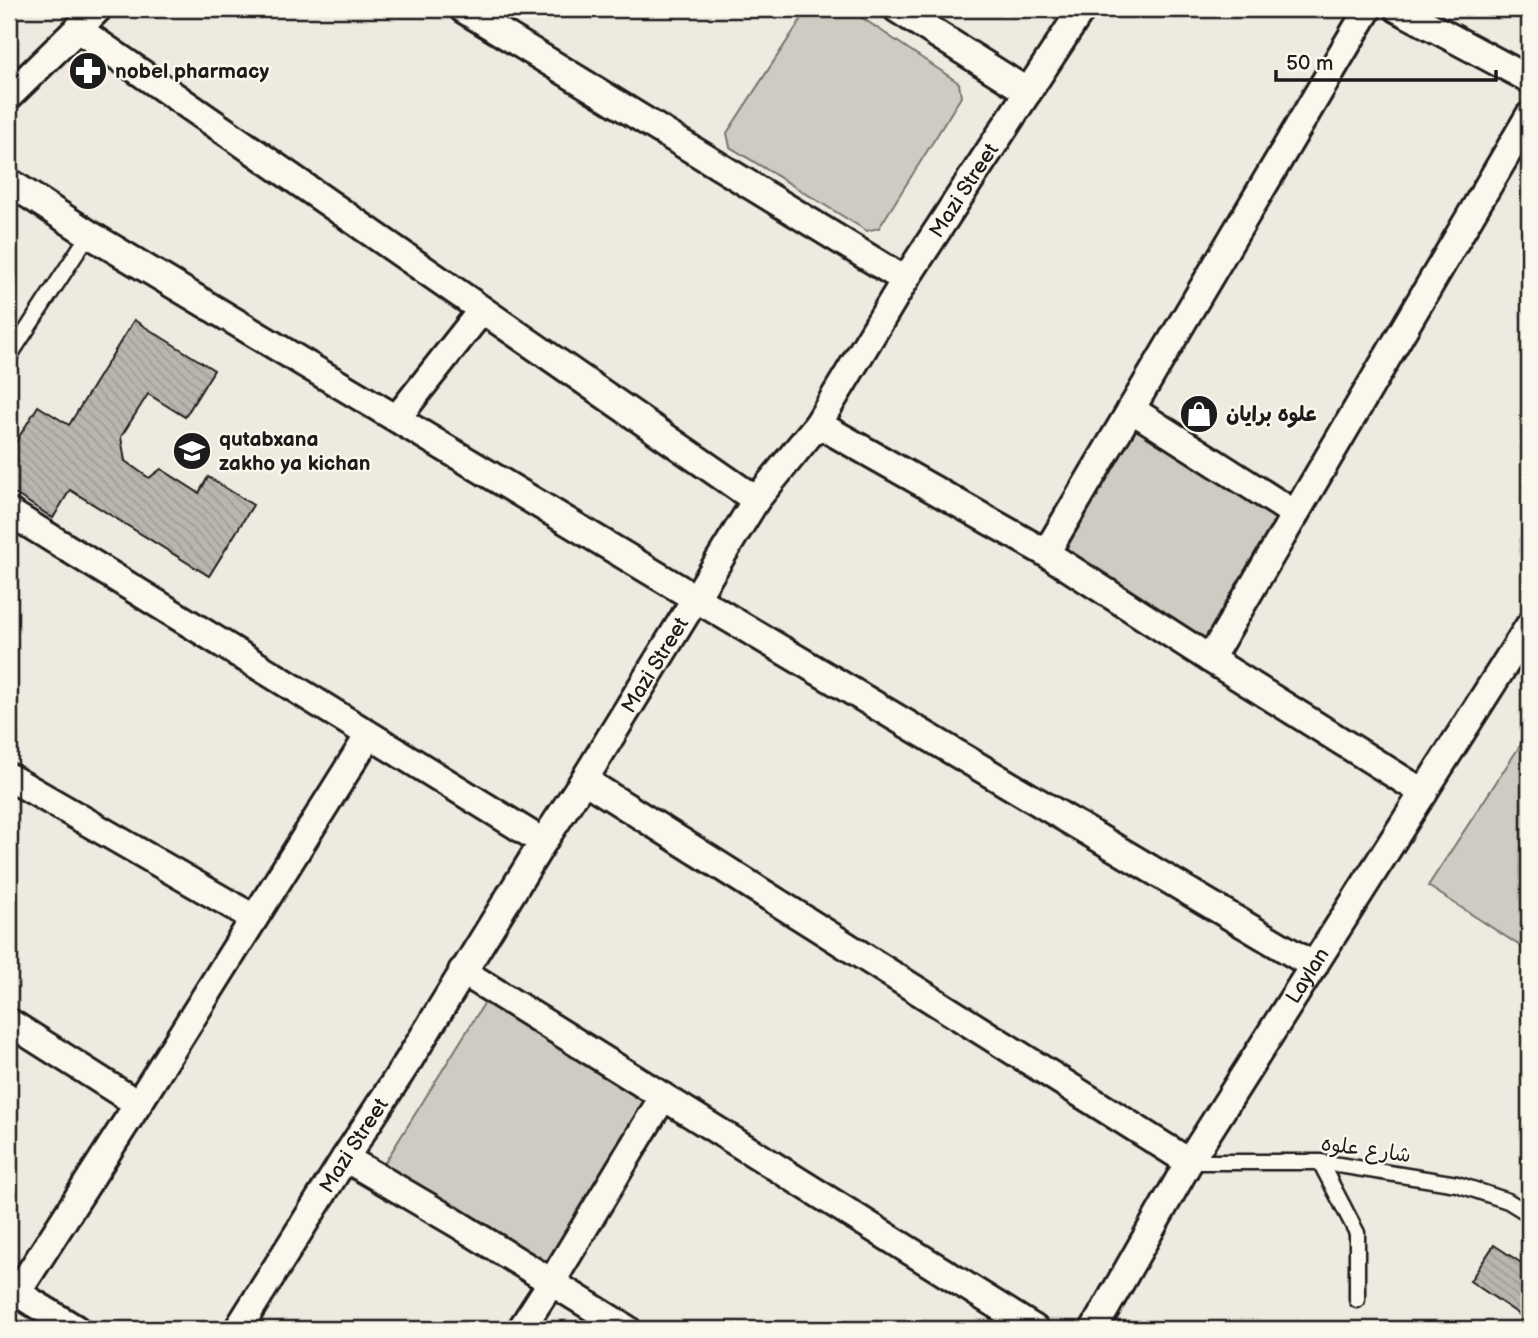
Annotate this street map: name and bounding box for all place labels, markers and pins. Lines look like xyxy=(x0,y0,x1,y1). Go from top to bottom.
pharmacy icon: nobel pharmacy xyxy=(67,50,109,92)
place label: nobel pharmacy xyxy=(115,59,269,84)
shop icon: علوه برايان xyxy=(1178,393,1220,435)
place label: علوه برايان xyxy=(1226,402,1318,428)
place label: qutabxana zakho ya kichan xyxy=(219,427,371,476)
school or university icon: qutabxana zakho ya kichan xyxy=(171,430,213,472)

